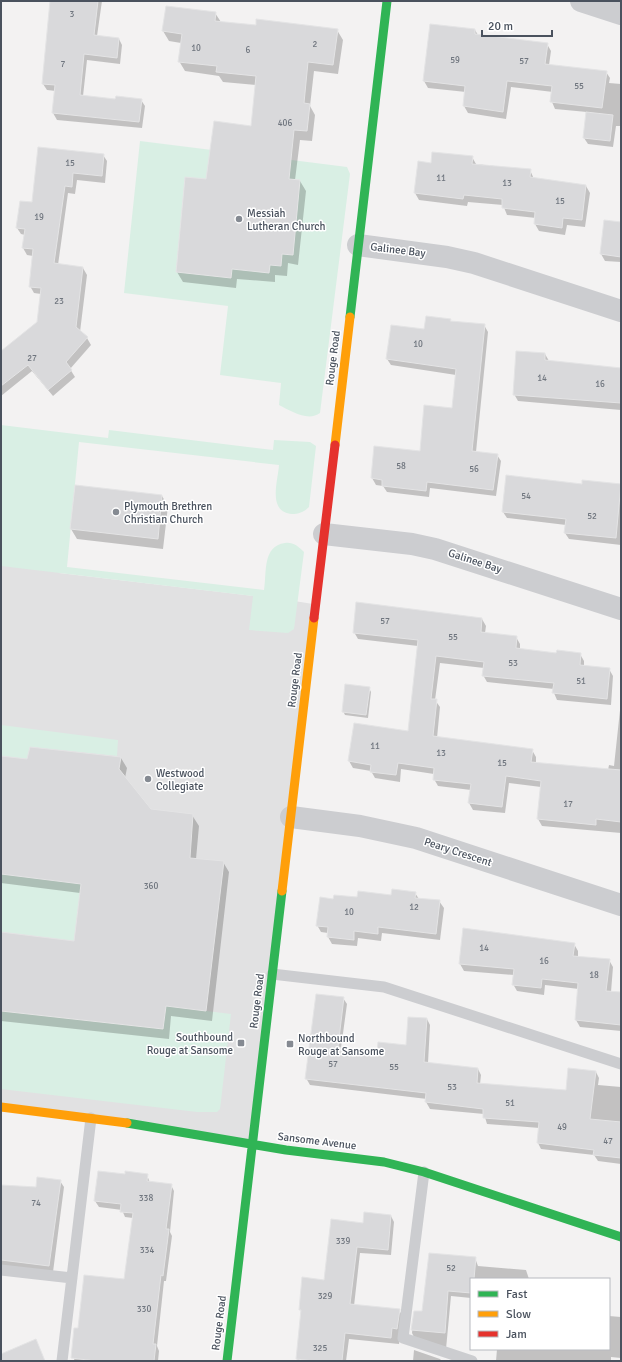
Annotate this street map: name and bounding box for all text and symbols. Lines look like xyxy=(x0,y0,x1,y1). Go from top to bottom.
house number: 3 xyxy=(70,9,75,20)
scale bar xyxy=(482,12,552,38)
text: 20 m xyxy=(488,19,513,34)
house number: 2 xyxy=(313,39,318,50)
house number: 10 xyxy=(191,43,201,54)
house number: 6 xyxy=(246,45,251,56)
house number: 59 xyxy=(450,55,460,66)
house number: 57 xyxy=(519,56,529,67)
house number: 7 xyxy=(61,59,66,70)
house number: 55 xyxy=(574,81,584,92)
house number: 406 xyxy=(278,118,292,129)
house number: 15 xyxy=(65,158,75,169)
house number: 11 xyxy=(436,173,446,184)
house number: 13 xyxy=(502,178,512,189)
house number: 15 xyxy=(555,196,565,207)
place label: Messiah Lutheran Church xyxy=(247,207,325,233)
house number: 19 xyxy=(34,212,44,223)
marker: Messiah Lutheran Church xyxy=(234,214,244,224)
street label: Galinee Bay xyxy=(370,240,427,260)
house number: 23 xyxy=(54,296,64,307)
street label: Rouge Road xyxy=(323,330,343,386)
house number: 10 xyxy=(413,339,423,350)
house number: 27 xyxy=(27,353,37,364)
house number: 14 xyxy=(537,373,547,384)
house number: 16 xyxy=(595,379,605,390)
house number: 58 xyxy=(396,461,406,472)
house number: 56 xyxy=(469,464,479,475)
house number: 54 xyxy=(521,491,531,502)
place label: Plymouth Brethren Christian Church xyxy=(124,500,212,526)
marker: Plymouth Brethren Christian Church xyxy=(111,507,121,517)
house number: 52 xyxy=(587,511,597,522)
street label: Galinee Bay xyxy=(447,546,504,576)
house number: 57 xyxy=(380,616,390,627)
house number: 55 xyxy=(448,632,458,643)
street label: Rouge Road xyxy=(285,652,305,708)
house number: 53 xyxy=(508,658,518,669)
house number: 51 xyxy=(576,676,586,687)
house number: 11 xyxy=(370,741,380,752)
house number: 13 xyxy=(436,748,446,759)
house number: 15 xyxy=(497,758,507,769)
place label: Westwood Collegiate xyxy=(156,767,204,793)
marker: Westwood Collegiate xyxy=(143,774,153,784)
house number: 17 xyxy=(563,799,573,810)
street label: Peary Crescent xyxy=(423,835,494,869)
house number: 360 xyxy=(144,881,158,892)
house number: 12 xyxy=(409,902,419,913)
house number: 10 xyxy=(344,907,354,918)
house number: 14 xyxy=(479,943,489,954)
house number: 16 xyxy=(539,956,549,967)
house number: 18 xyxy=(589,970,599,981)
street label: Rouge Road xyxy=(247,973,267,1029)
place label: Southbound Rouge at Sansome xyxy=(147,1031,233,1057)
place label: Northbound Rouge at Sansome xyxy=(298,1032,384,1058)
marker: Southbound Rouge at Sansome xyxy=(236,1038,246,1048)
marker: Northbound Rouge at Sansome xyxy=(285,1039,295,1049)
house number: 57 xyxy=(328,1059,338,1070)
house number: 55 xyxy=(389,1062,399,1073)
house number: 53 xyxy=(447,1082,457,1093)
house number: 51 xyxy=(505,1098,515,1109)
house number: 49 xyxy=(557,1122,567,1133)
street label: Sansome Avenue xyxy=(277,1130,357,1152)
house number: 47 xyxy=(603,1136,613,1147)
house number: 338 xyxy=(139,1193,153,1204)
house number: 74 xyxy=(31,1198,41,1209)
house number: 339 xyxy=(336,1236,350,1247)
house number: 334 xyxy=(140,1245,154,1256)
house number: 52 xyxy=(446,1263,456,1274)
legend xyxy=(470,1278,610,1350)
text: Fast xyxy=(506,1287,527,1302)
house number: 329 xyxy=(318,1291,332,1302)
street label: Rouge Road xyxy=(209,1295,229,1351)
house number: 330 xyxy=(137,1304,151,1315)
text: Slow xyxy=(506,1307,531,1322)
text: Jam xyxy=(506,1327,527,1342)
house number: 325 xyxy=(313,1343,327,1354)

